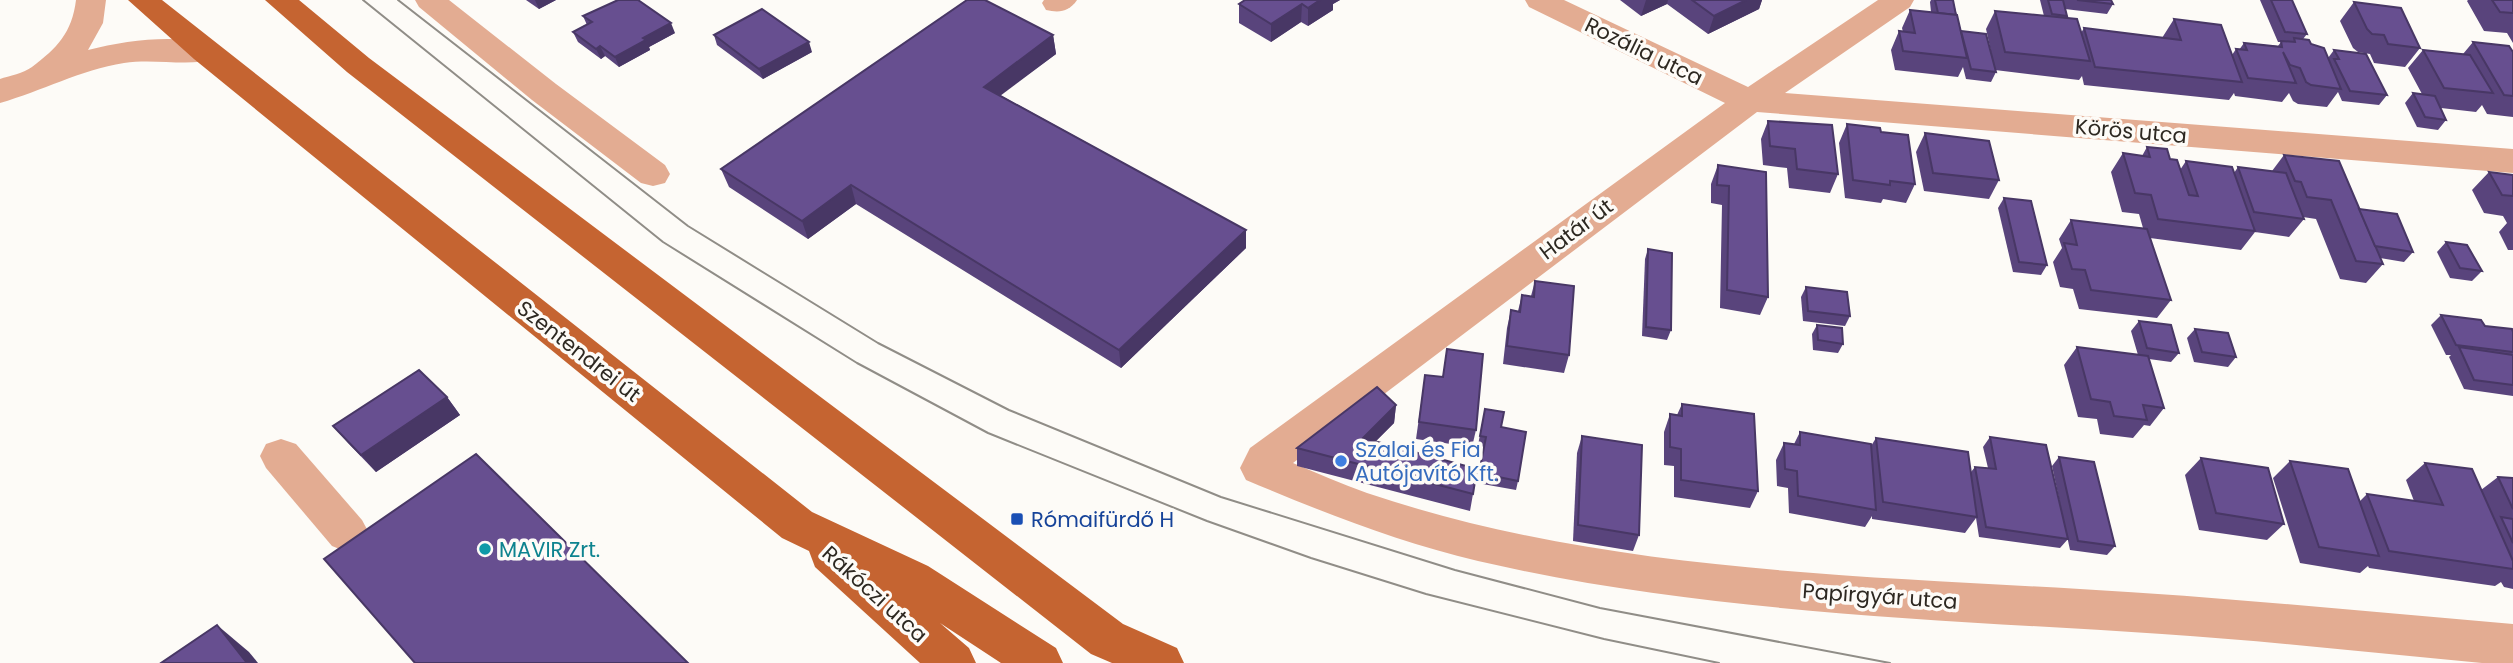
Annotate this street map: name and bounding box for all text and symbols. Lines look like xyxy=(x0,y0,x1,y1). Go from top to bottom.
street label: Rozália utca xyxy=(1580,10,1708,92)
street label: Körös utca xyxy=(2074,112,2188,150)
street label: Határ út xyxy=(1533,192,1619,266)
street label: Szentendrei út xyxy=(511,294,647,408)
place label: Szalai és Fia Autójavító Kft. xyxy=(1355,435,1498,488)
marker: Szalai és Fia Autójavító Kft. xyxy=(1333,453,1349,469)
place label: Rómaifürdő H xyxy=(1031,505,1174,534)
marker: Rómaifürdő H xyxy=(1009,511,1025,527)
place label: MAVIR Zrt. xyxy=(499,535,600,564)
street label: Rákóczi utca xyxy=(816,539,934,649)
marker: MAVIR Zrt. xyxy=(477,541,493,557)
street label: Papírgyár utca xyxy=(1802,576,1958,616)

